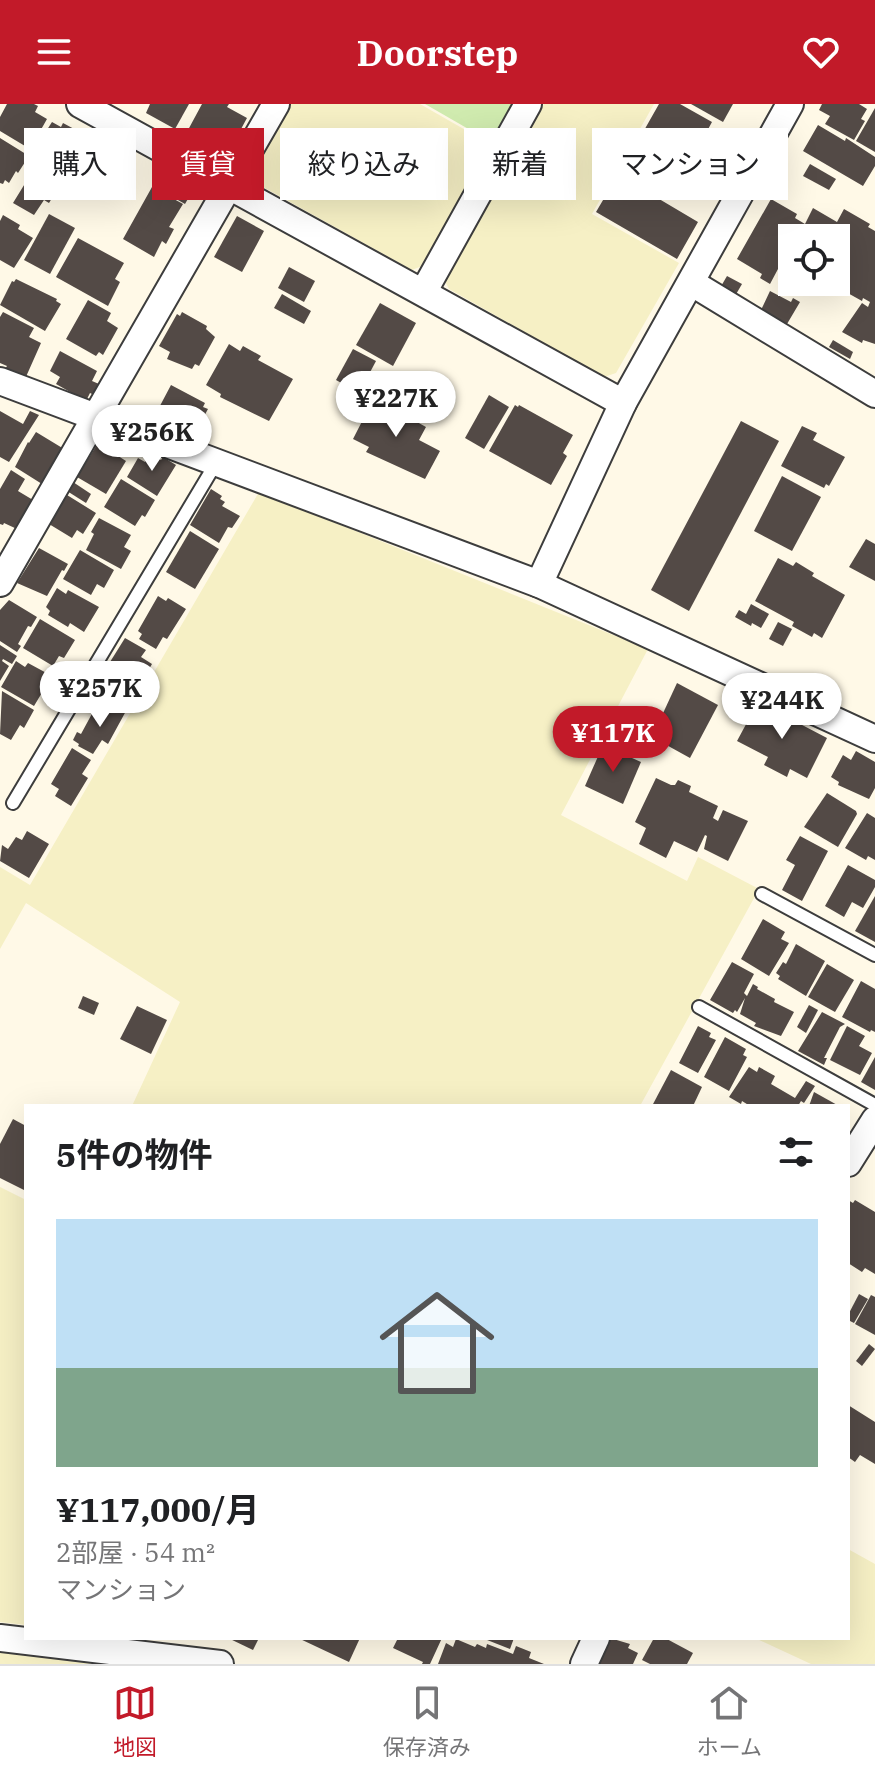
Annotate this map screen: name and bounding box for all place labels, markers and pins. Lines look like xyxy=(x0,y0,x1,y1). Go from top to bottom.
pin: ¥227K xyxy=(340,371,452,439)
pin: ¥256K xyxy=(96,405,208,473)
pin: ¥257K xyxy=(44,661,156,729)
pin: ¥244K xyxy=(726,673,838,741)
pin: ¥117K xyxy=(557,706,669,774)

